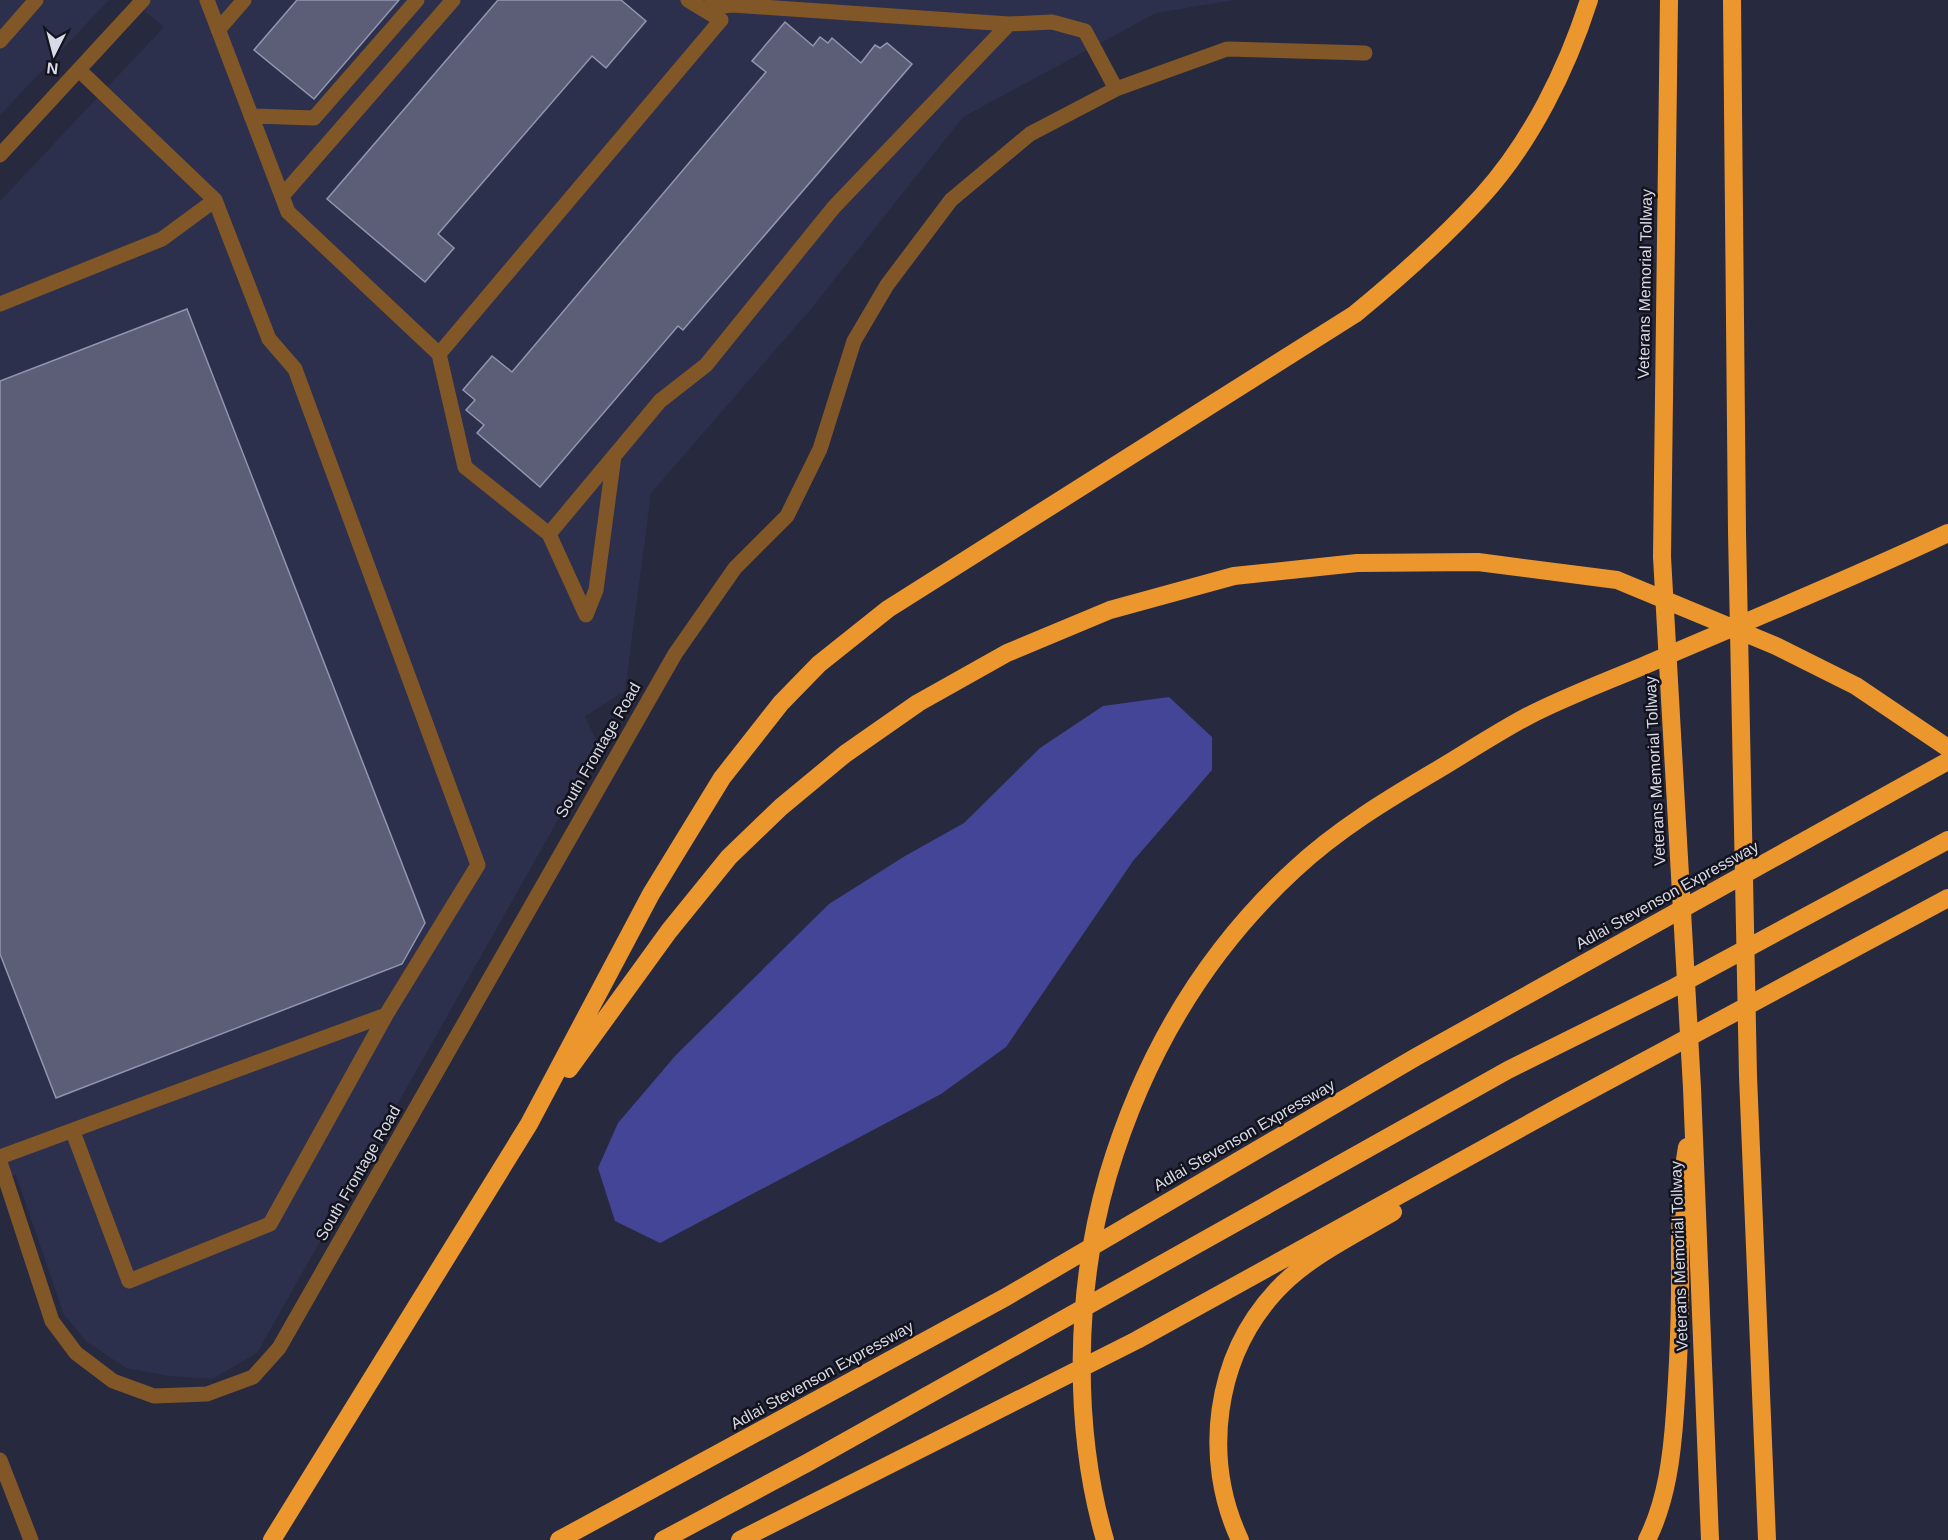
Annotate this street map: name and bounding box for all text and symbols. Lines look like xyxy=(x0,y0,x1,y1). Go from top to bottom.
north arrow xyxy=(24,24,84,84)
text: N xyxy=(46,59,59,77)
street label: Veterans Memorial Tollway xyxy=(1635,189,1655,379)
street label: Veterans Memorial Tollway xyxy=(1642,676,1668,866)
street label: South Frontage Road xyxy=(552,679,644,821)
street label: Adlai Stevenson Expressway xyxy=(1573,838,1761,952)
street label: Adlai Stevenson Expressway xyxy=(1150,1076,1338,1194)
street label: South Frontage Road xyxy=(312,1102,404,1244)
street label: Veterans Memorial Tollway xyxy=(1667,1161,1691,1351)
street label: Adlai Stevenson Expressway xyxy=(728,1318,916,1432)

